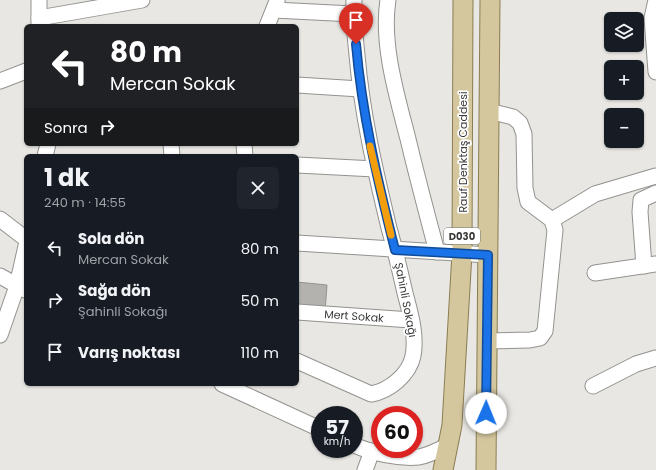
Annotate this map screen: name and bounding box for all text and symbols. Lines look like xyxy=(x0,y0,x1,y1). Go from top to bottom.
pin xyxy=(339,3,373,44)
icon: arrive xyxy=(345,9,367,31)
map controls xyxy=(604,12,644,148)
button: layers xyxy=(604,12,644,52)
text: 80 m xyxy=(110,33,182,72)
icon: left xyxy=(44,40,96,92)
button: + xyxy=(604,60,644,100)
text: Mercan Sokak xyxy=(110,71,236,96)
street label: Rauf Denktaş Caddesi xyxy=(455,91,471,213)
button: − xyxy=(604,108,644,148)
icon: right xyxy=(96,116,118,138)
text: Sonra xyxy=(44,117,88,138)
text: 1 dk xyxy=(44,161,89,194)
button: close xyxy=(237,167,279,209)
text: 240 m · 14:55 xyxy=(44,193,126,212)
text: Sola dön xyxy=(78,228,144,249)
road number: D030 xyxy=(444,228,480,244)
icon: left xyxy=(44,237,66,259)
text: 80 m xyxy=(241,238,279,259)
text: Mercan Sokak xyxy=(78,250,169,269)
street label: Şahinli Sokağı xyxy=(391,261,421,339)
text: Sağa dön xyxy=(78,280,151,301)
icon: right xyxy=(44,289,66,311)
text: 50 m xyxy=(241,290,279,311)
text: Şahinli Sokağı xyxy=(78,302,168,321)
street label: Mert Sokak xyxy=(324,306,385,326)
icon: arrive xyxy=(44,341,66,363)
text: Varış noktası xyxy=(78,342,180,363)
text: 110 m xyxy=(241,342,279,363)
position arrow xyxy=(465,392,507,434)
speed limit sign: 60 xyxy=(371,406,423,458)
text: 57 xyxy=(325,413,349,441)
text: km/h xyxy=(324,434,350,449)

